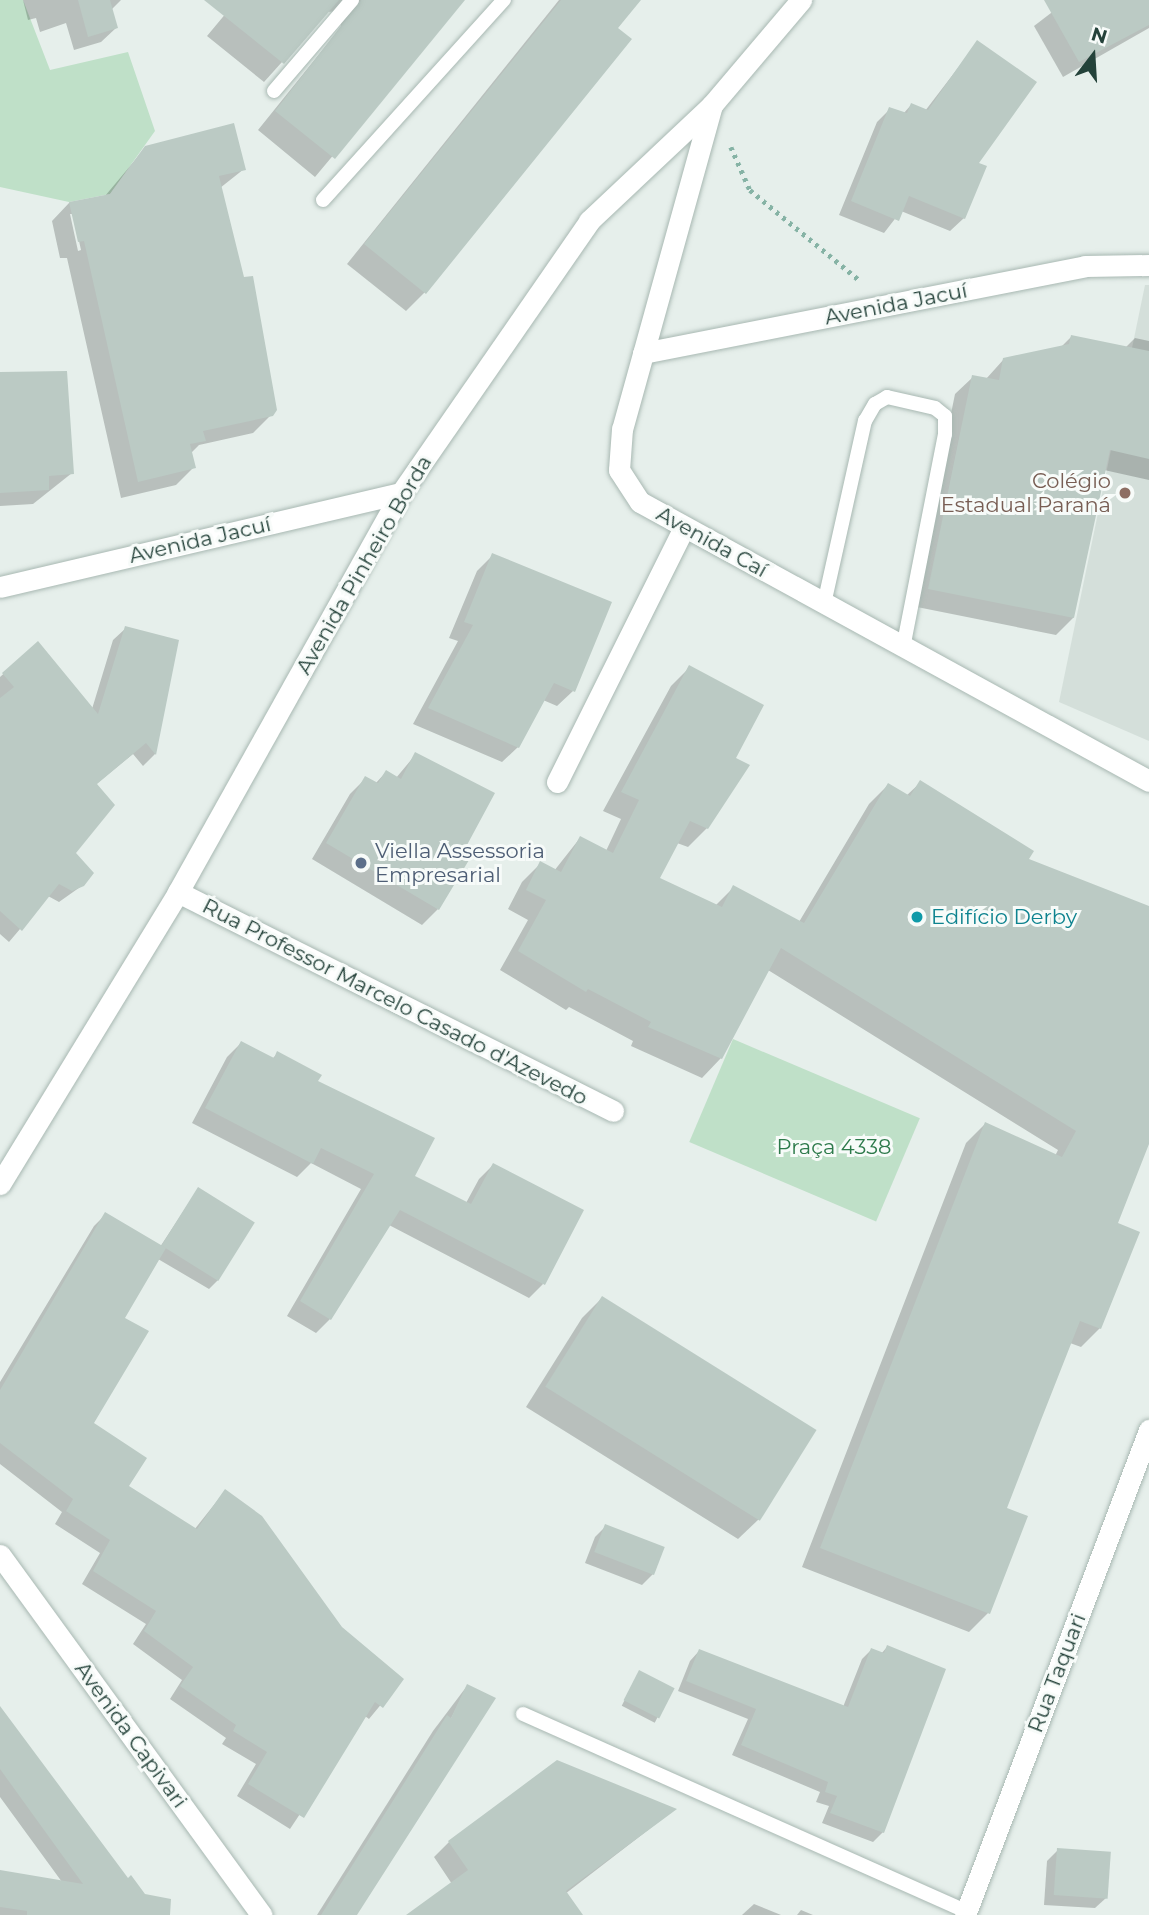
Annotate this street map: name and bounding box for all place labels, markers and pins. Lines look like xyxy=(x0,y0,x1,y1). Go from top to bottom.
place label: Colégio Estadual Paraná xyxy=(941,468,1111,518)
marker: Colégio Estadual Paraná xyxy=(1117,485,1133,501)
place label: Viella Assessoria Empresarial xyxy=(375,838,545,888)
marker: Viella Assessoria Empresarial xyxy=(353,855,369,871)
place label: Edifício Derby xyxy=(931,904,1077,930)
marker: Edifício Derby xyxy=(909,909,925,925)

